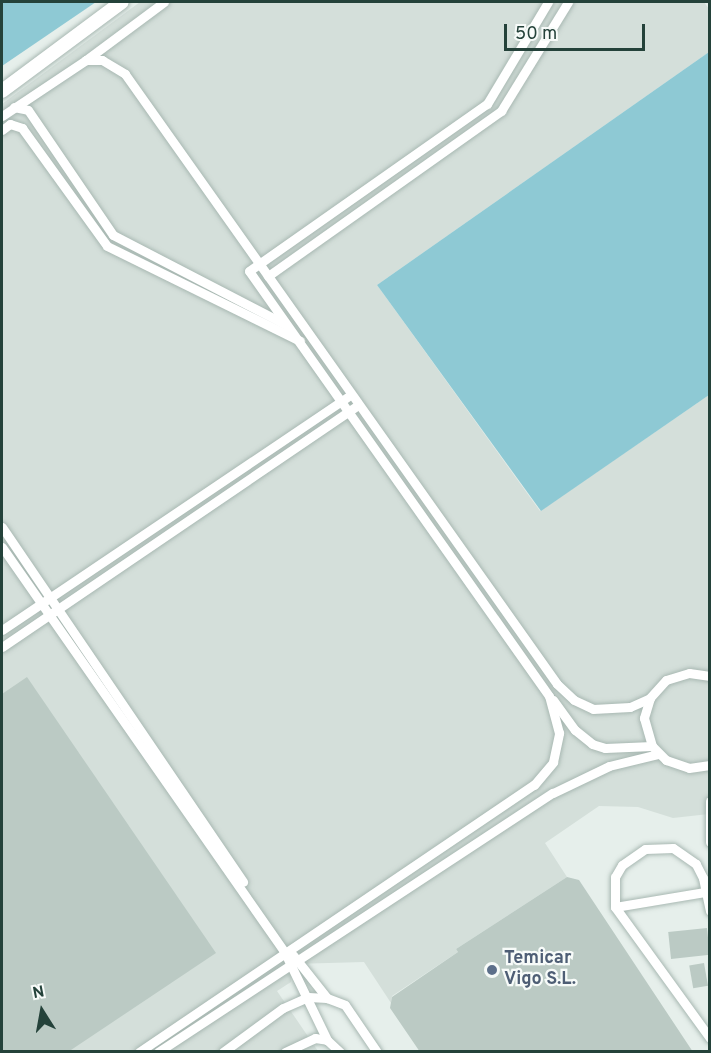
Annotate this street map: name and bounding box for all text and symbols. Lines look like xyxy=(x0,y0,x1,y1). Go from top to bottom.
scale bar xyxy=(507,12,648,50)
text: 50 m xyxy=(515,23,557,46)
place label: Temicar Vigo S.L. xyxy=(504,949,576,992)
marker: Temicar Vigo S.L. xyxy=(485,963,499,977)
north arrow xyxy=(12,981,72,1041)
text: N xyxy=(31,982,46,1004)

